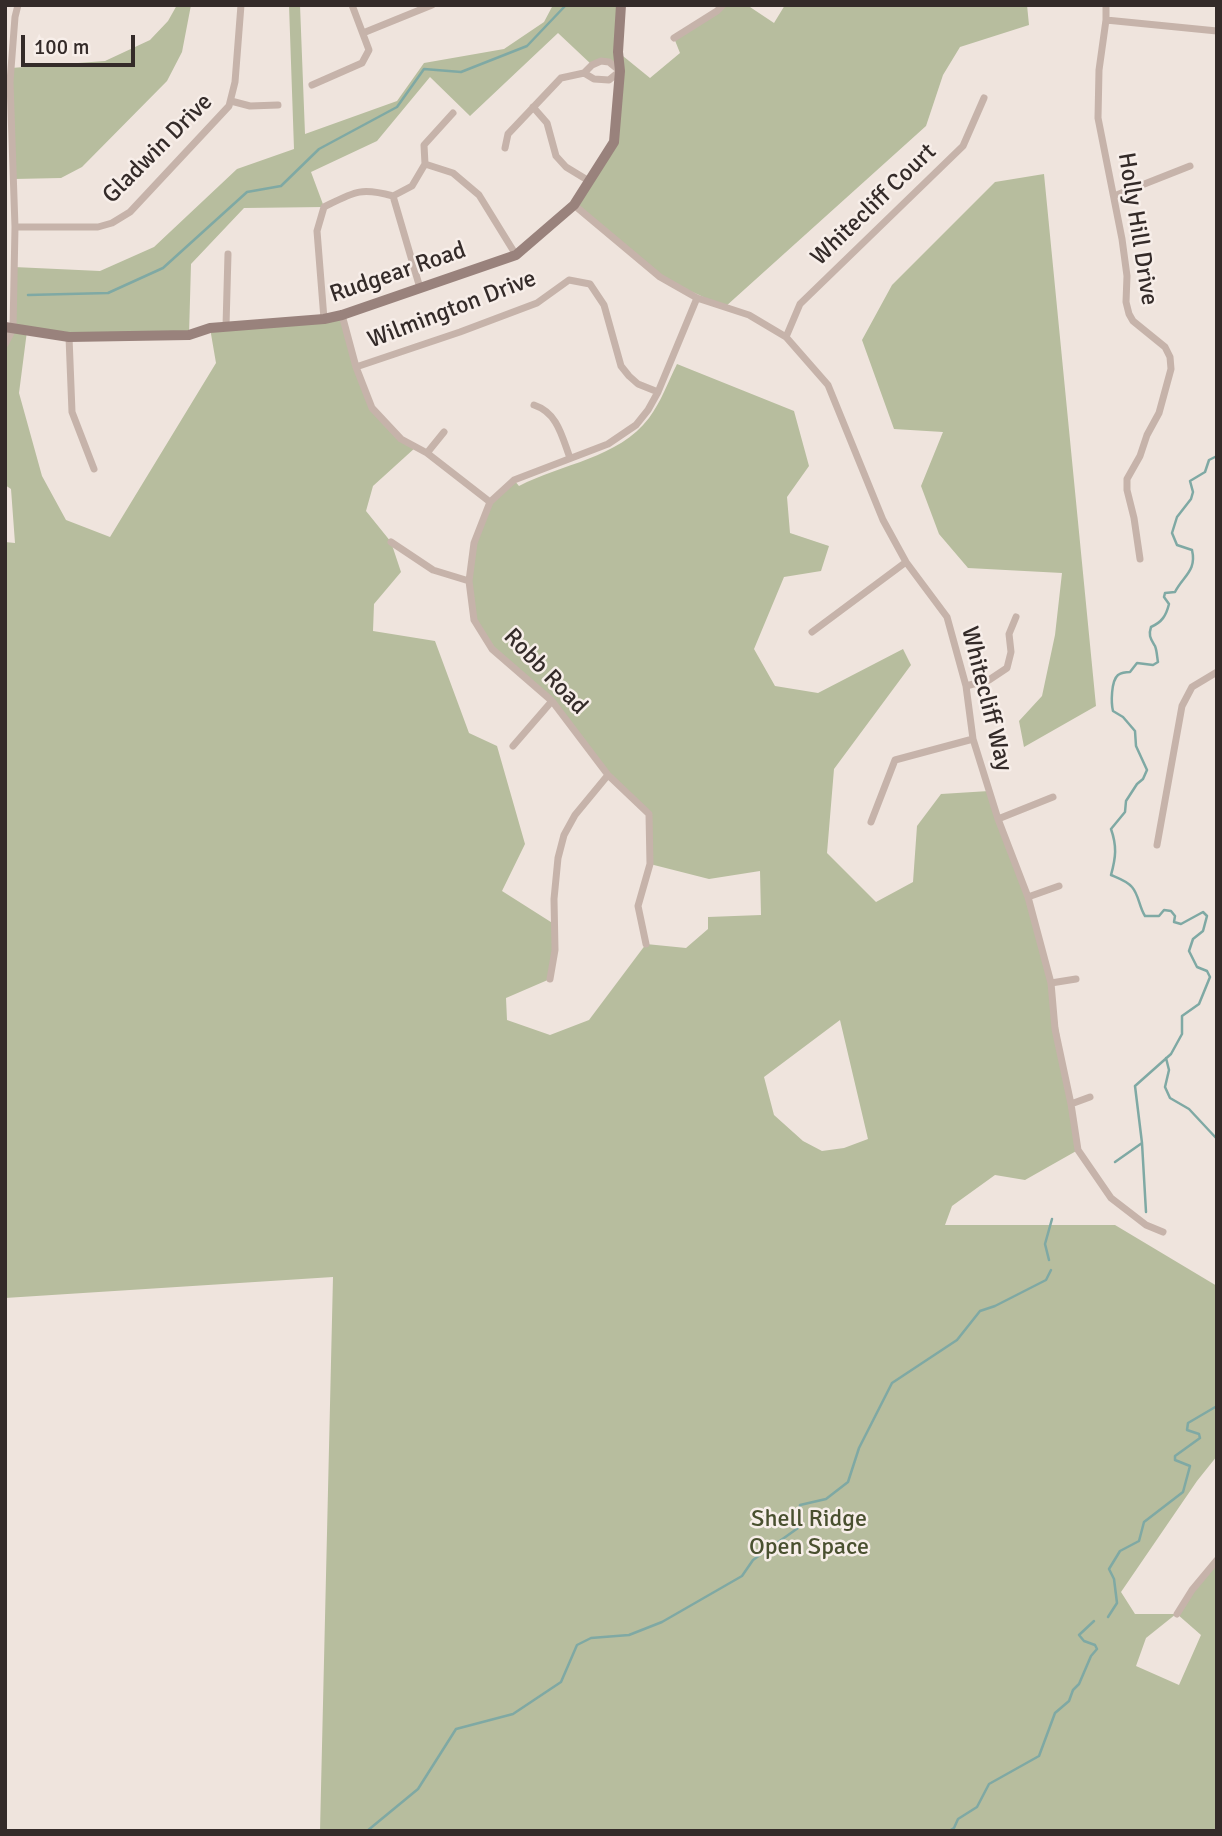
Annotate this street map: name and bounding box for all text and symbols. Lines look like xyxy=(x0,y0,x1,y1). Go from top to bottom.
scale bar xyxy=(24,21,138,65)
text: 100 m xyxy=(34,34,89,60)
street label: Gladwin Drive xyxy=(97,88,219,210)
street label: Whitecliff Court xyxy=(805,138,943,272)
street label: Holly Hill Drive xyxy=(1111,151,1163,307)
street label: Rudgear Road xyxy=(326,236,470,310)
street label: Wilmington Drive xyxy=(364,265,540,355)
street label: Robb Road xyxy=(497,623,593,721)
street label: Whitecliff Way xyxy=(954,624,1018,774)
park label: Shell Ridge Open Space xyxy=(749,1506,869,1562)

